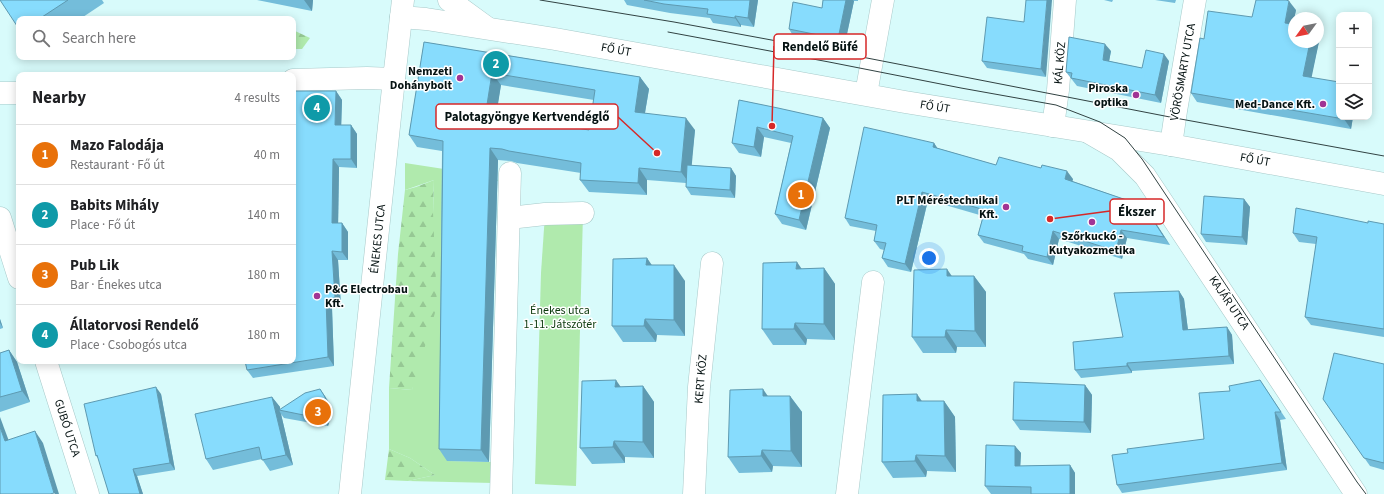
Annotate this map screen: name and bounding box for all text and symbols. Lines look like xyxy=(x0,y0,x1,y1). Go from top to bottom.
north arrow xyxy=(1288,12,1324,48)
map controls xyxy=(1336,12,1372,120)
button: + xyxy=(1336,12,1372,48)
search box xyxy=(16,16,296,60)
street label: VÖRÖSMARTY UTCA xyxy=(1166,21,1200,122)
icon: search xyxy=(30,27,52,49)
text: Search here xyxy=(62,28,136,49)
callout: Rendelő Büfé xyxy=(774,34,866,59)
text: Rendelő Büfé xyxy=(782,38,858,56)
street label: FŐ ÚT xyxy=(600,39,633,61)
street label: KÁL KÖZ xyxy=(1050,41,1070,85)
button: − xyxy=(1336,48,1372,84)
pin: 2 xyxy=(483,49,509,79)
place label: Nemzeti Dohánybolt xyxy=(390,63,452,94)
marker: Nemzeti Dohánybolt xyxy=(455,73,465,83)
place label: Piroska optika xyxy=(1088,80,1128,111)
button: layers xyxy=(1336,84,1372,120)
text: Nearby xyxy=(32,86,86,110)
text: 4 results xyxy=(235,89,280,107)
marker: Piroska optika xyxy=(1131,90,1141,100)
pin: 4 xyxy=(304,93,330,123)
street label: FŐ ÚT xyxy=(919,96,952,118)
place label: Med-Dance Kft. xyxy=(1235,96,1315,113)
marker: Med-Dance Kft. xyxy=(1318,99,1328,109)
callout: Palotagyöngye Kertvendéglő xyxy=(436,104,618,129)
text: Palotagyöngye Kertvendéglő xyxy=(444,108,610,126)
text: Mazo Falodája xyxy=(70,135,164,156)
text: 1 xyxy=(42,146,48,164)
text: 40 m xyxy=(254,146,280,164)
street label: FŐ ÚT xyxy=(1239,149,1272,171)
text: Restaurant · Fő út xyxy=(70,156,165,174)
pin: 1 xyxy=(788,180,814,210)
place label: PLT Méréstechnikai Kft. xyxy=(896,192,998,223)
text: Babits Mihály xyxy=(70,195,159,216)
callout: Ékszer xyxy=(1110,199,1164,224)
marker: PLT Méréstechnikai Kft. xyxy=(1001,202,1011,212)
street label: ÉNEKES UTCA xyxy=(366,203,390,275)
text: Ékszer xyxy=(1118,203,1157,221)
text: 2 xyxy=(42,206,48,224)
text: 140 m xyxy=(247,206,280,224)
text: Place · Fő út xyxy=(70,216,135,234)
marker: Szőrkuckó - Kutyakozmetika xyxy=(1087,217,1097,227)
place label: Szőrkuckó - Kutyakozmetika xyxy=(1049,228,1135,259)
your location xyxy=(919,248,939,268)
text: Pub Lik xyxy=(70,255,119,276)
text: 3 xyxy=(42,266,48,284)
text: 180 m xyxy=(247,266,280,284)
street label: KAJÁR UTCA xyxy=(1205,273,1254,334)
text: Bar · Énekes utca xyxy=(70,276,162,294)
place label: P&G Electrobau Kft. xyxy=(325,281,408,312)
marker: P&G Electrobau Kft. xyxy=(312,291,322,301)
park label: Énekes utca 1-11. Játszótér xyxy=(524,302,597,333)
text: Állatorvosi Rendelő xyxy=(70,315,199,336)
text: 4 xyxy=(42,326,48,344)
text: 180 m xyxy=(247,326,280,344)
text: Place · Csobogós utca xyxy=(70,336,187,354)
street label: KERT KÖZ xyxy=(690,354,712,404)
street label: GUBÓ UTCA xyxy=(50,397,84,460)
pin: 3 xyxy=(305,397,331,427)

